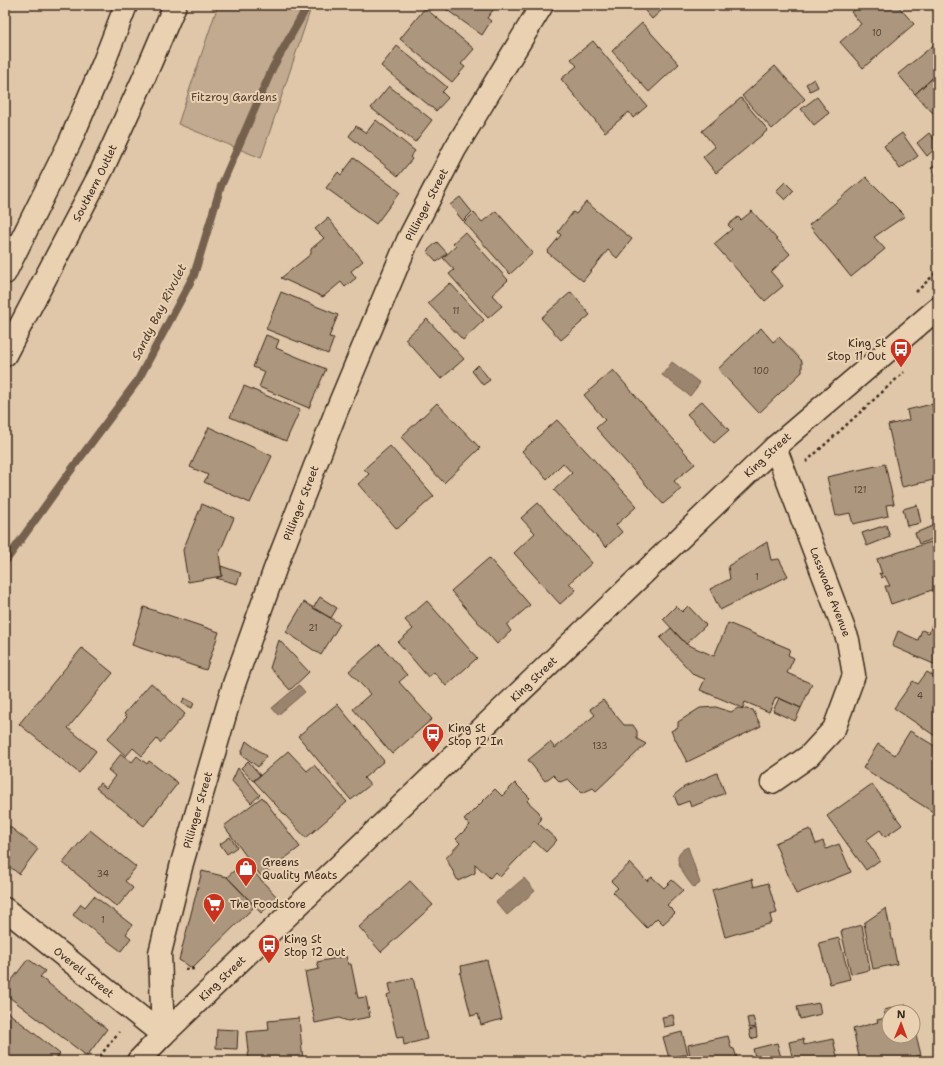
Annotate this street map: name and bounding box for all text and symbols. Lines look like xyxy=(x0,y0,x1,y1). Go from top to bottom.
house number: 10 xyxy=(872,27,882,39)
park label: Fitzroy Gardens xyxy=(191,90,277,105)
street label: Southern Outlet xyxy=(69,142,120,224)
street label: Pillinger Street xyxy=(401,166,451,243)
water label: Sandy Bay Rivulet xyxy=(128,260,191,363)
house number: 11 xyxy=(452,305,460,317)
place label: King St Stop 11 Out xyxy=(827,336,886,364)
bus stop icon: King St Stop 11 Out xyxy=(888,336,914,369)
house number: 100 xyxy=(753,365,769,377)
street label: King Street xyxy=(741,429,794,480)
street label: Pillinger Street xyxy=(279,463,322,543)
house number: 121 xyxy=(854,484,866,496)
street label: Lasswade Avenue xyxy=(806,545,854,639)
house number: 1 xyxy=(755,571,759,583)
house number: 21 xyxy=(308,622,318,634)
street label: King Street xyxy=(507,653,560,705)
house number: 4 xyxy=(917,690,923,702)
bus stop icon: King St Stop 12 In xyxy=(420,721,446,754)
place label: King St Stop 12 In xyxy=(448,721,503,749)
house number: 133 xyxy=(592,740,608,752)
street label: Pillinger Street xyxy=(179,769,216,850)
shop icon: Greens Quality Meats xyxy=(233,855,259,888)
place label: Greens Quality Meats xyxy=(262,855,338,883)
house number: 34 xyxy=(97,868,109,880)
supermarket icon: The Foodstore xyxy=(201,891,227,924)
place label: The Foodstore xyxy=(230,897,306,912)
house number: 1 xyxy=(101,914,105,926)
bus stop icon: King St Stop 12 Out xyxy=(256,932,282,965)
place label: King St Stop 12 Out xyxy=(284,932,346,960)
street label: Overell Street xyxy=(51,943,117,1001)
street label: King Street xyxy=(195,952,249,1004)
north arrow xyxy=(881,1004,921,1044)
text: N xyxy=(897,1007,906,1022)

